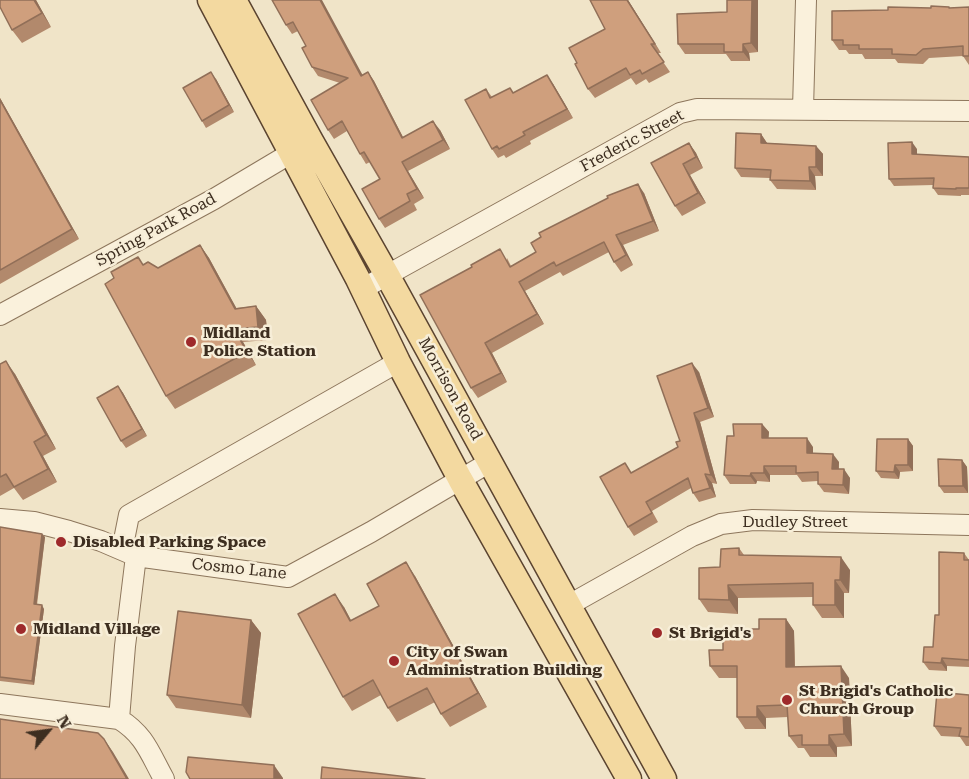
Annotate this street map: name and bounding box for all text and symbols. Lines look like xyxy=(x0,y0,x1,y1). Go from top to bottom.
street label: Frederic Street xyxy=(577,106,687,176)
street label: Spring Park Road xyxy=(93,189,219,271)
place label: Midland Police Station xyxy=(203,323,316,361)
street label: Morrison Road xyxy=(414,334,486,444)
marker: Midland Police Station xyxy=(184,335,198,349)
street label: Dudley Street xyxy=(742,512,848,532)
place label: Disabled Parking Space xyxy=(73,532,266,552)
marker: Disabled Parking Space xyxy=(54,535,68,549)
street label: Cosmo Lane xyxy=(191,554,287,584)
place label: Midland Village xyxy=(33,619,160,639)
marker: Midland Village xyxy=(14,622,28,636)
place label: St Brigid's xyxy=(669,623,751,643)
marker: St Brigid's xyxy=(650,626,664,640)
place label: City of Swan Administration Building xyxy=(406,642,602,680)
marker: City of Swan Administration Building xyxy=(387,654,401,668)
place label: St Brigid's Catholic Church Group xyxy=(799,681,953,719)
marker: St Brigid's Catholic Church Group xyxy=(780,693,794,707)
north arrow xyxy=(18,701,78,761)
text: N xyxy=(53,712,75,732)

